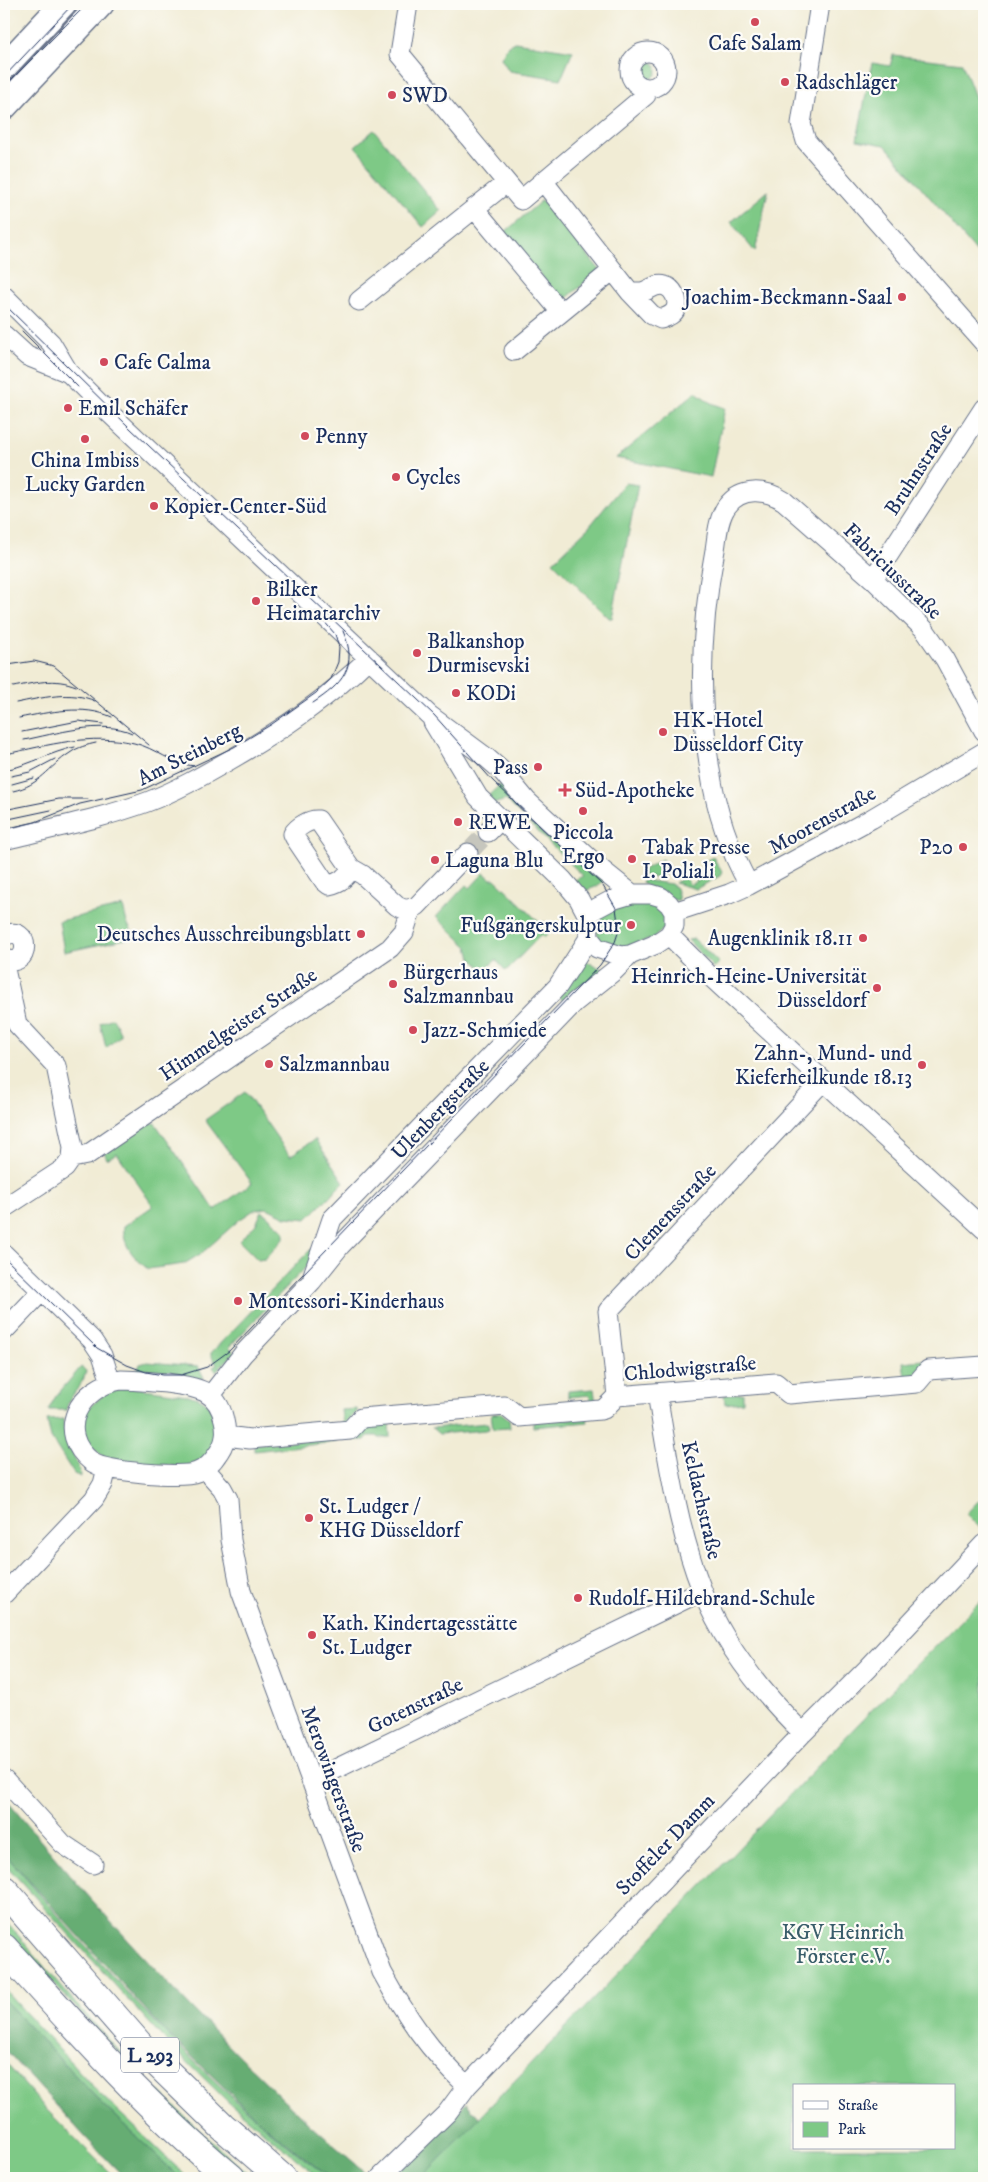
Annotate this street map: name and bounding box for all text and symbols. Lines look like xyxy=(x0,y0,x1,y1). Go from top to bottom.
marker: Cafe Salam xyxy=(749,16,761,28)
place label: Cafe Salam xyxy=(708,31,802,57)
place label: Radschläger xyxy=(795,70,898,96)
marker: Radschläger xyxy=(779,76,791,88)
place label: SWD xyxy=(402,83,448,109)
marker: SWD xyxy=(386,89,398,101)
place label: Joachim-Beckmann-Saal xyxy=(681,285,893,311)
marker: Joachim-Beckmann-Saal xyxy=(896,291,908,303)
place label: Cafe Calma xyxy=(114,350,211,376)
marker: Cafe Calma xyxy=(98,356,110,368)
place label: Emil Schäfer xyxy=(78,396,188,422)
marker: Emil Schäfer xyxy=(62,402,74,414)
street label: Bruhnstraße xyxy=(879,418,958,521)
place label: Penny xyxy=(315,424,368,450)
marker: Penny xyxy=(299,430,311,442)
marker: China Imbiss Lucky Garden xyxy=(79,433,91,445)
place label: China Imbiss Lucky Garden xyxy=(25,448,145,498)
place label: Cycles xyxy=(406,465,461,491)
marker: Cycles xyxy=(390,471,402,483)
place label: Kopier-Center-Süd xyxy=(164,494,327,520)
marker: Kopier-Center-Süd xyxy=(148,500,160,512)
street label: Fabriciusstraße xyxy=(837,518,947,626)
place label: Bilker Heimatarchiv xyxy=(266,577,381,627)
marker: Bilker Heimatarchiv xyxy=(250,595,262,607)
place label: Balkanshop Durmisevski xyxy=(427,629,530,679)
marker: Balkanshop Durmisevski xyxy=(411,647,423,659)
place label: KODi xyxy=(466,681,516,707)
marker: KODi xyxy=(450,687,462,699)
place label: HK-Hotel Düsseldorf City xyxy=(673,708,804,758)
street label: Am Steinberg xyxy=(133,717,246,792)
marker: HK-Hotel Düsseldorf City xyxy=(657,726,669,738)
place label: Pass xyxy=(493,755,528,781)
marker: Pass xyxy=(532,761,544,773)
place label: Süd-Apotheke xyxy=(575,778,695,804)
street label: Moorenstraße xyxy=(764,781,881,861)
marker: Süd-Apotheke xyxy=(559,784,571,796)
marker: Piccola Ergo xyxy=(577,805,589,817)
place label: REWE xyxy=(468,810,531,836)
marker: REWE xyxy=(452,816,464,828)
place label: Piccola Ergo xyxy=(552,820,614,870)
place label: Tabak Presse I. Poliali xyxy=(642,835,750,885)
place label: P20 xyxy=(919,835,953,861)
marker: P20 xyxy=(957,841,969,853)
place label: Laguna Blu xyxy=(445,848,543,874)
marker: Tabak Presse I. Poliali xyxy=(626,853,638,865)
marker: Laguna Blu xyxy=(429,854,441,866)
place label: Fußgängerskulptur xyxy=(460,913,621,939)
marker: Fußgängerskulptur xyxy=(625,919,637,931)
place label: Deutsches Ausschreibungsblatt xyxy=(96,922,351,948)
place label: Augenklinik 18.11 xyxy=(708,926,853,952)
marker: Deutsches Ausschreibungsblatt xyxy=(355,928,367,940)
marker: Augenklinik 18.11 xyxy=(857,932,869,944)
place label: Bürgerhaus Salzmannbau xyxy=(403,960,514,1010)
street label: Himmelgeister Straße xyxy=(155,962,323,1087)
place label: Heinrich-Heine-Universität Düsseldorf xyxy=(631,964,870,1014)
marker: Bürgerhaus Salzmannbau xyxy=(387,978,399,990)
marker: Heinrich-Heine-Universität Düsseldorf xyxy=(871,982,883,994)
place label: Jazz-Schmiede xyxy=(421,1018,547,1044)
marker: Jazz-Schmiede xyxy=(407,1024,419,1036)
place label: Zahn-, Mund- und Kieferheilkunde 18.13 xyxy=(735,1041,913,1091)
place label: Salzmannbau xyxy=(279,1052,390,1078)
street label: Ulenbergstraße xyxy=(386,1053,496,1166)
marker: Salzmannbau xyxy=(263,1058,275,1070)
marker: Zahn-, Mund- und Kieferheilkunde 18.13 xyxy=(916,1059,928,1071)
street label: Clemensstraße xyxy=(619,1159,722,1267)
place label: Montessori-Kinderhaus xyxy=(248,1289,444,1315)
marker: Montessori-Kinderhaus xyxy=(232,1295,244,1307)
street label: Chlodwigstraße xyxy=(623,1350,758,1388)
street label: Keldachstraße xyxy=(675,1438,727,1562)
place label: St. Ludger / KHG Düsseldorf xyxy=(319,1494,464,1544)
marker: St. Ludger / KHG Düsseldorf xyxy=(303,1512,315,1524)
place label: Rudolf-Hildebrand-Schule xyxy=(588,1586,815,1612)
marker: Rudolf-Hildebrand-Schule xyxy=(572,1592,584,1604)
place label: Kath. Kindertagesstätte St. Ludger xyxy=(322,1611,518,1661)
marker: Kath. Kindertagesstätte St. Ludger xyxy=(306,1629,318,1641)
street label: Gotenstraße xyxy=(363,1671,468,1740)
street label: Merowingerstraße xyxy=(295,1703,372,1856)
street label: Stoffeler Damm xyxy=(611,1788,721,1901)
park label: KGV Heinrich Förster e.V. xyxy=(782,1920,904,1970)
road number: L 293 xyxy=(121,2038,179,2072)
legend xyxy=(793,2084,956,2150)
text: Straße xyxy=(838,2096,878,2115)
text: Park xyxy=(838,2120,867,2139)

